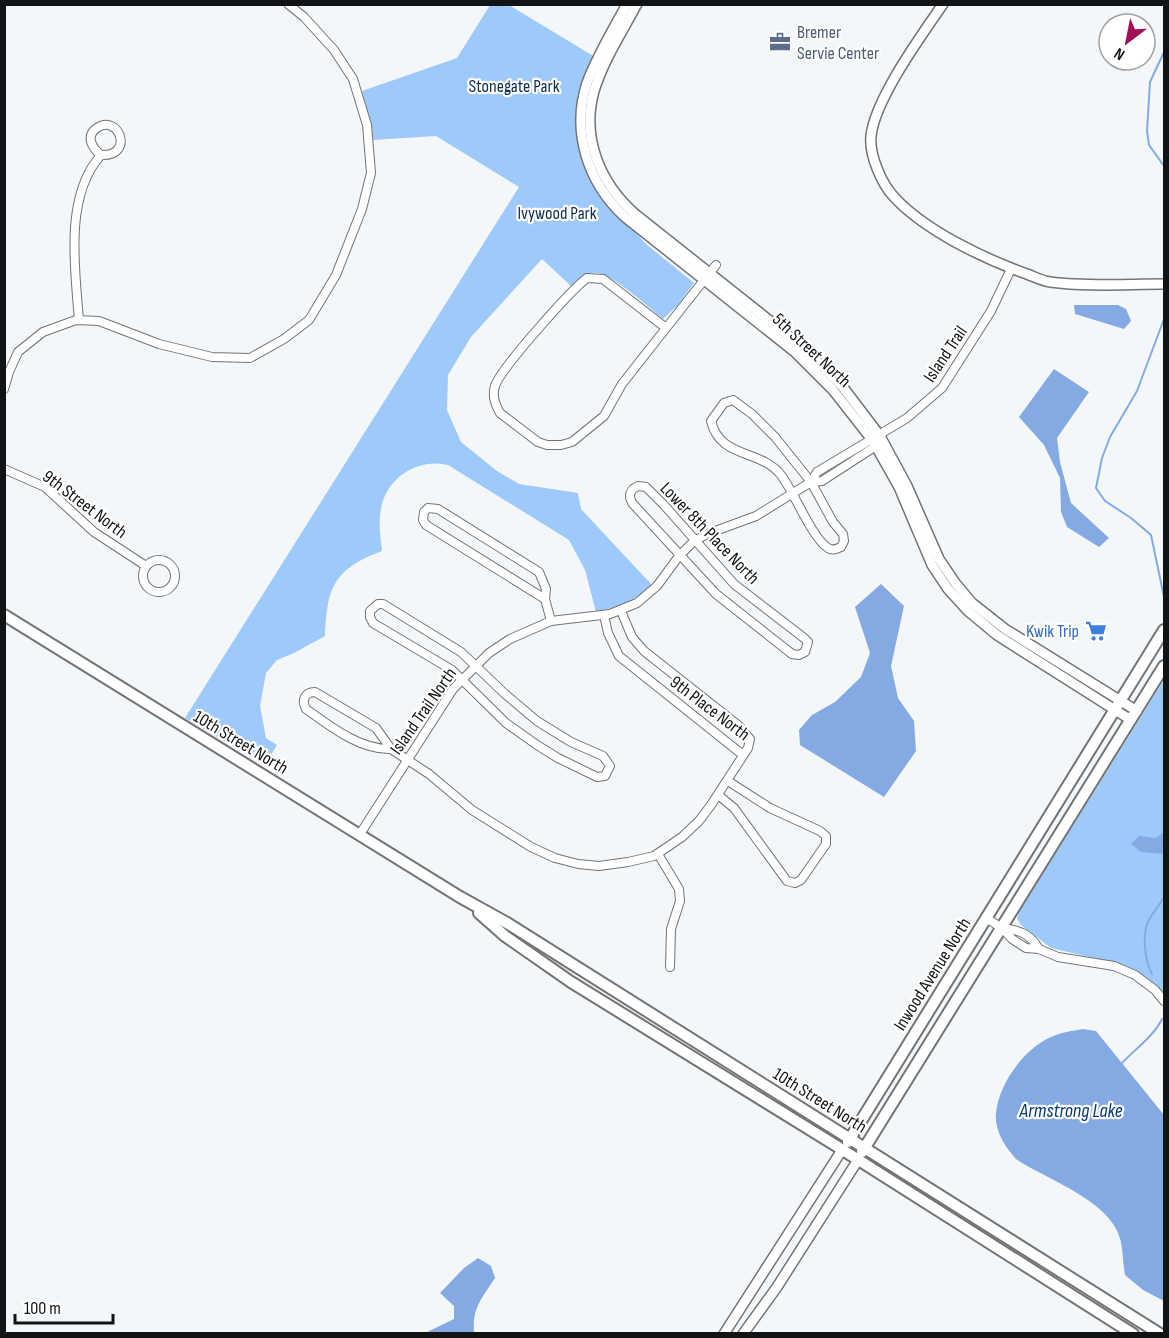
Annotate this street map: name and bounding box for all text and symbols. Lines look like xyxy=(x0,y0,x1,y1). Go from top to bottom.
north arrow xyxy=(1097,12,1157,72)
place label: Bremer Servie Center xyxy=(797,22,879,64)
office icon: Bremer Servie Center xyxy=(768,30,792,54)
text: N xyxy=(1111,43,1129,64)
park label: Stonegate Park xyxy=(468,76,560,97)
park label: Ivywood Park xyxy=(517,203,597,224)
street label: 5th Street North xyxy=(768,309,855,392)
street label: Island Trail xyxy=(919,322,972,386)
street label: 9th Street North xyxy=(38,466,131,543)
street label: Lower 8th Place North xyxy=(656,478,764,589)
supermarket icon: Kwik Trip xyxy=(1084,619,1108,643)
place label: Kwik Trip xyxy=(1026,621,1079,642)
street label: Island Trail North xyxy=(386,664,461,759)
street label: 9th Place North xyxy=(666,672,754,745)
street label: 10th Street North xyxy=(190,706,292,779)
street label: Inwood Avenue North xyxy=(889,914,975,1034)
street label: 10th Street North xyxy=(769,1063,870,1138)
water label: Armstrong Lake xyxy=(1018,1099,1123,1123)
scale bar xyxy=(15,1287,112,1325)
text: 100 m xyxy=(24,1298,61,1319)

